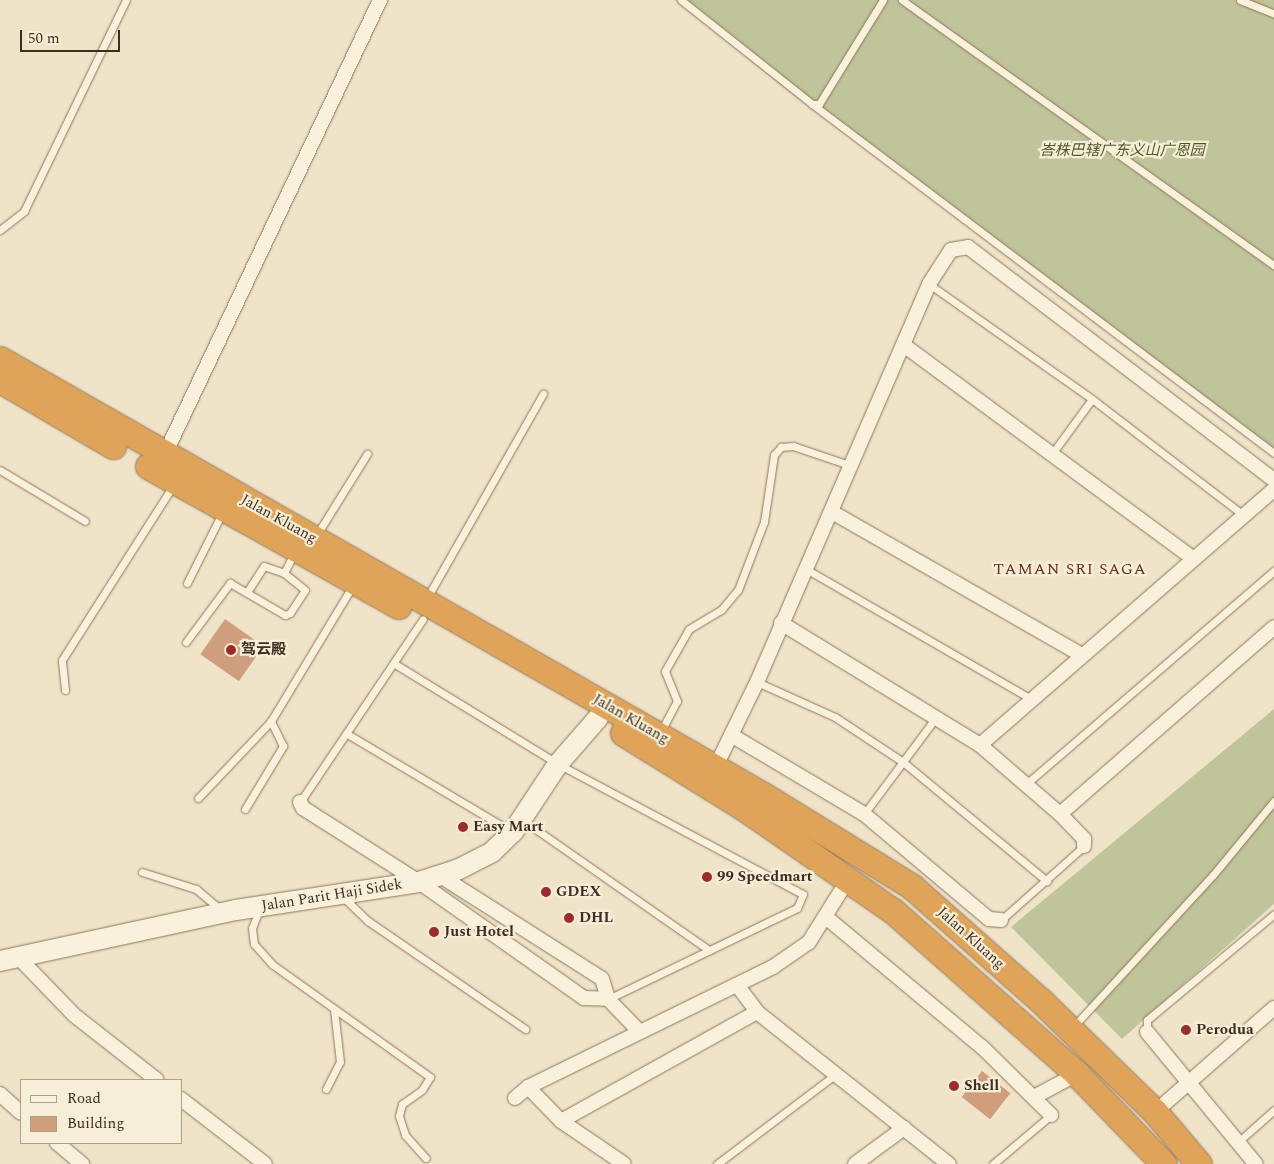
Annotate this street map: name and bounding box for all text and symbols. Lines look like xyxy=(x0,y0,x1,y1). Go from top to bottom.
scale bar xyxy=(22,20,122,52)
text: 50 m xyxy=(28,27,60,50)
park label: 峇株巴辖广东义山广恩园 xyxy=(1040,142,1204,160)
street label: Jalan Kluang xyxy=(238,491,320,547)
district label: TAMAN SRI SAGA xyxy=(991,559,1149,579)
place label: 驾云殿 xyxy=(241,641,286,659)
marker: 驾云殿 xyxy=(225,644,237,656)
street label: Jalan Kluang xyxy=(590,690,672,748)
place label: Easy Mart xyxy=(473,818,543,836)
marker: Easy Mart xyxy=(457,821,469,833)
place label: 99 Speedmart xyxy=(717,868,813,886)
marker: 99 Speedmart xyxy=(701,871,713,883)
street label: Jalan Parit Haji Sidek xyxy=(260,875,404,915)
place label: GDEX xyxy=(556,883,601,901)
marker: GDEX xyxy=(540,886,552,898)
street label: Jalan Kluang xyxy=(934,903,1008,973)
place label: DHL xyxy=(579,909,613,927)
marker: DHL xyxy=(563,912,575,924)
place label: Just Hotel xyxy=(444,923,514,941)
marker: Just Hotel xyxy=(428,926,440,938)
place label: Perodua xyxy=(1196,1021,1254,1039)
marker: Perodua xyxy=(1180,1024,1192,1036)
place label: Shell xyxy=(964,1077,999,1095)
legend xyxy=(20,1079,182,1144)
marker: Shell xyxy=(948,1080,960,1092)
text: Road xyxy=(67,1087,101,1110)
text: Building xyxy=(67,1112,124,1135)

